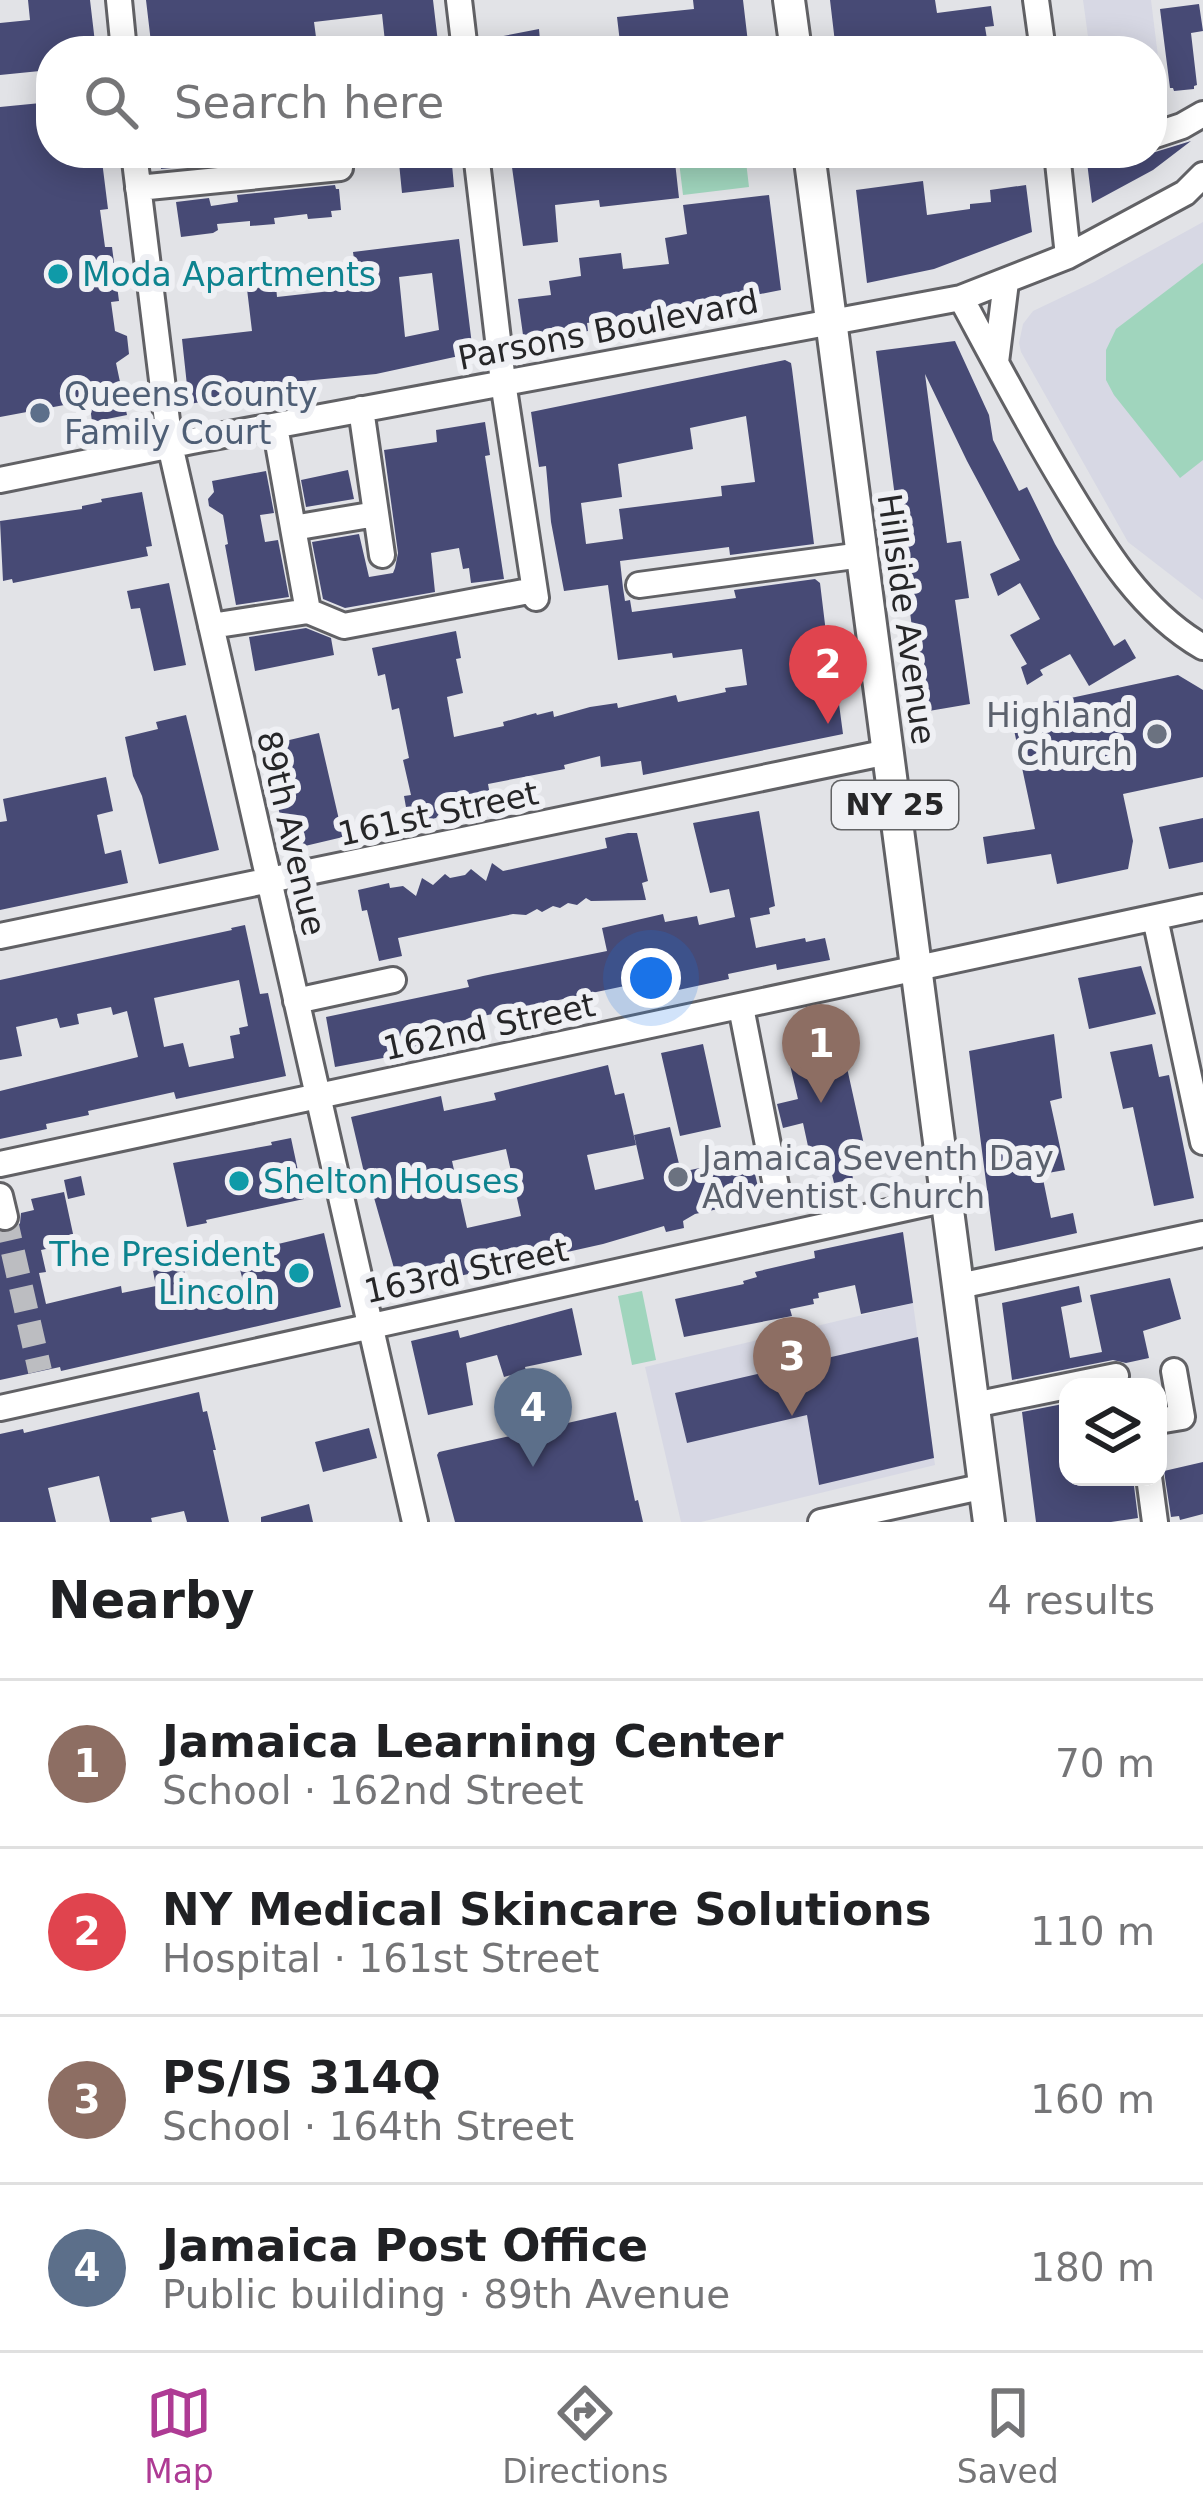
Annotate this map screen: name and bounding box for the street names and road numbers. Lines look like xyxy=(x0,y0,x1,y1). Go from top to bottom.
street label: Parsons Boulevard xyxy=(455,281,762,378)
street label: Hillside Avenue xyxy=(870,491,943,747)
street label: 89th Avenue xyxy=(249,727,334,939)
street label: 161st Street xyxy=(334,773,542,854)
road number: NY 25 xyxy=(832,781,958,829)
street label: 162nd Street xyxy=(380,985,599,1068)
street label: 163rd Street xyxy=(360,1230,572,1311)

